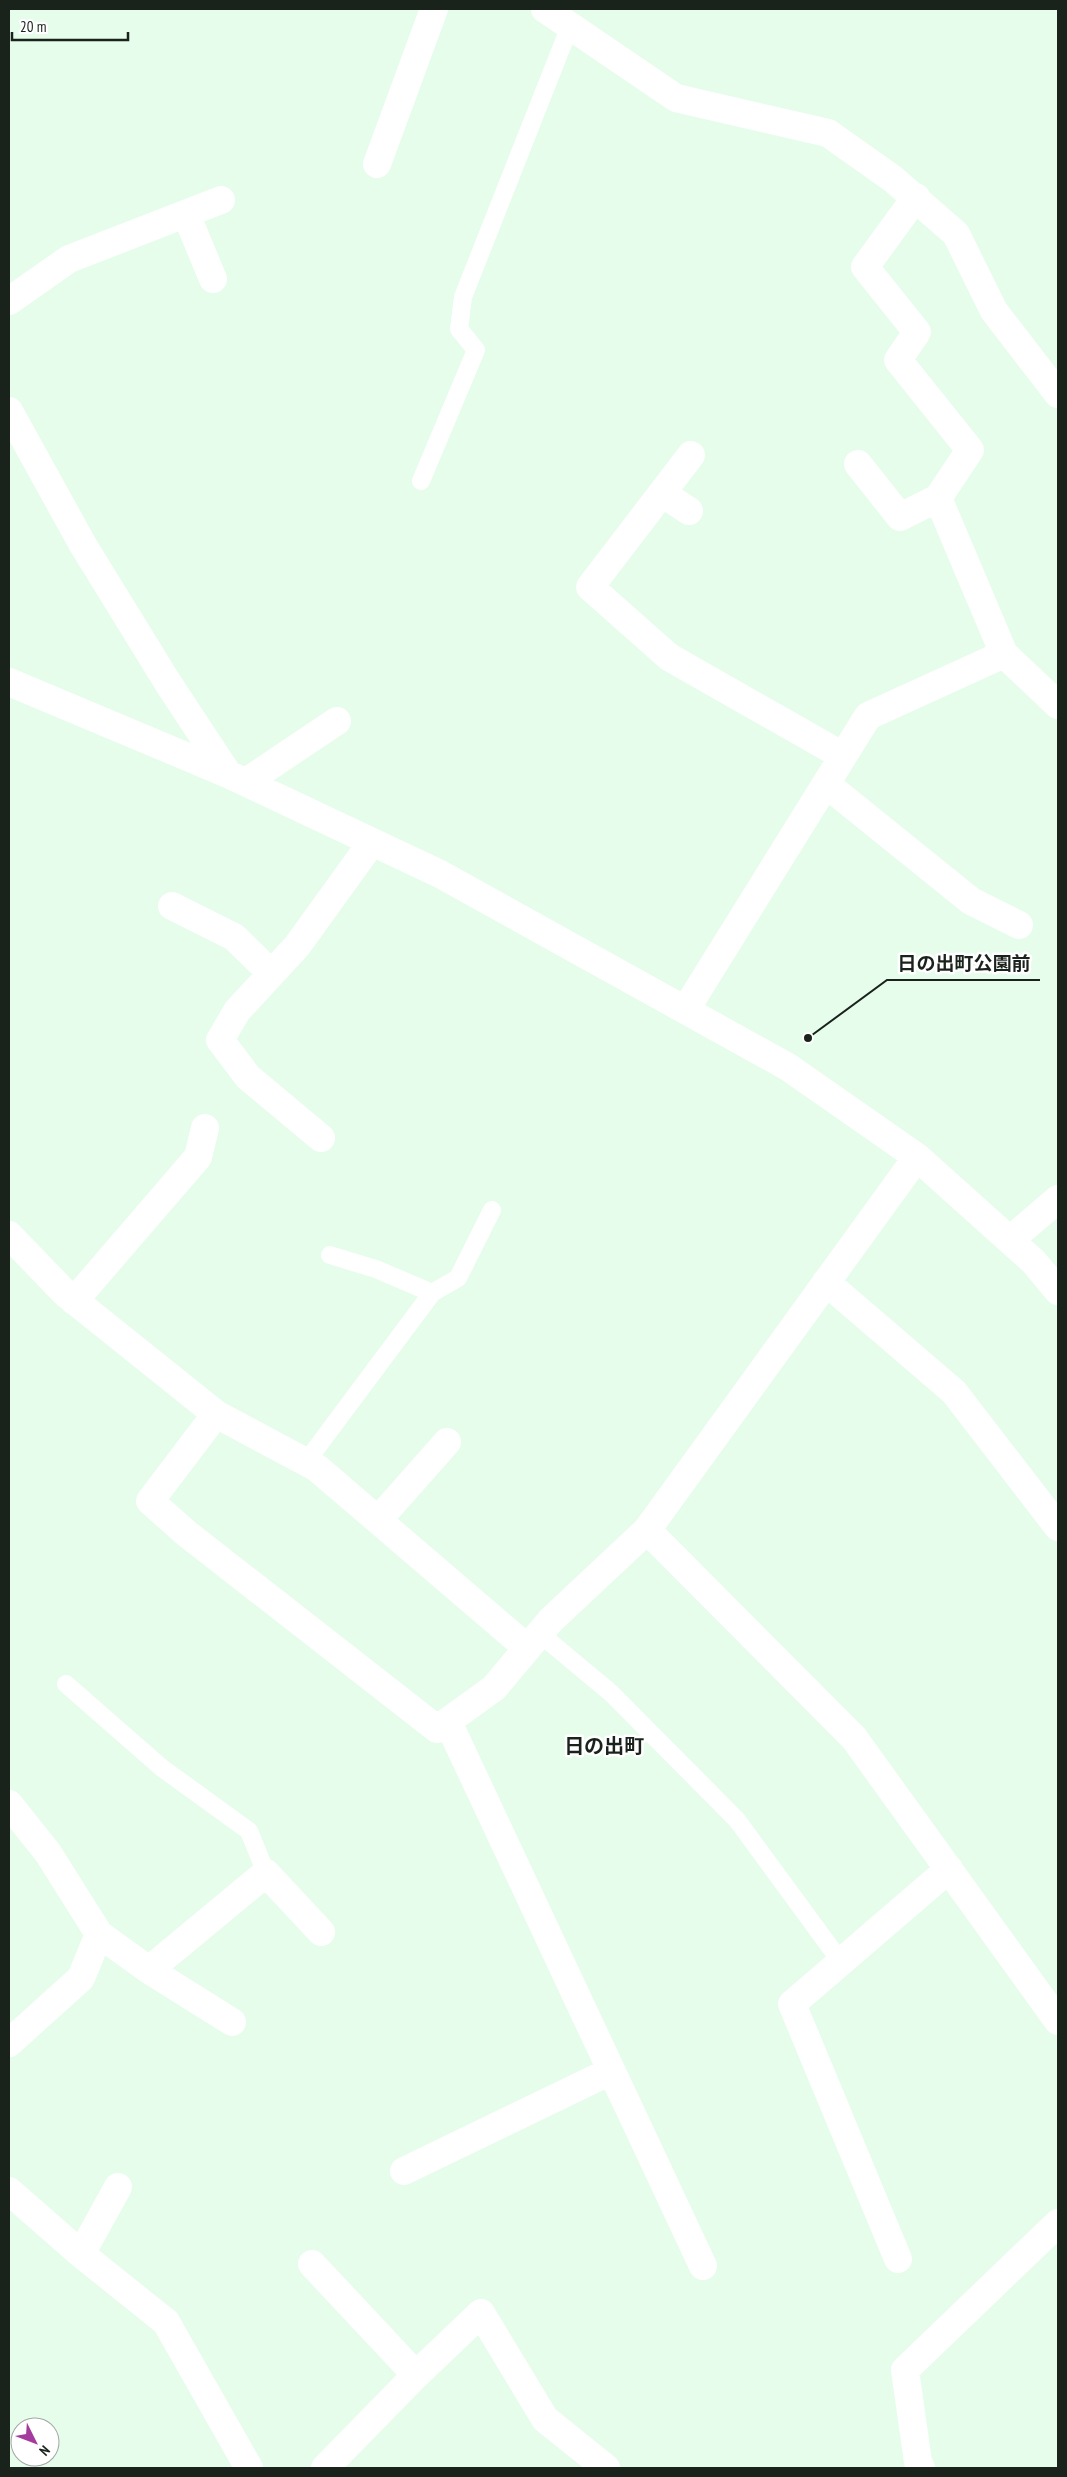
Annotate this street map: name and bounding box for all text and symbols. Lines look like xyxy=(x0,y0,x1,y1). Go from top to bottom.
scale bar xyxy=(12,10,129,42)
text: 20 m xyxy=(20,17,46,36)
callout: 日の出町公園前 xyxy=(887,946,1040,980)
text: 日の出町公園前 xyxy=(897,951,1031,975)
district label: 日の出町 xyxy=(564,1733,644,1759)
north arrow xyxy=(10,2417,60,2467)
text: N xyxy=(35,2442,54,2460)

